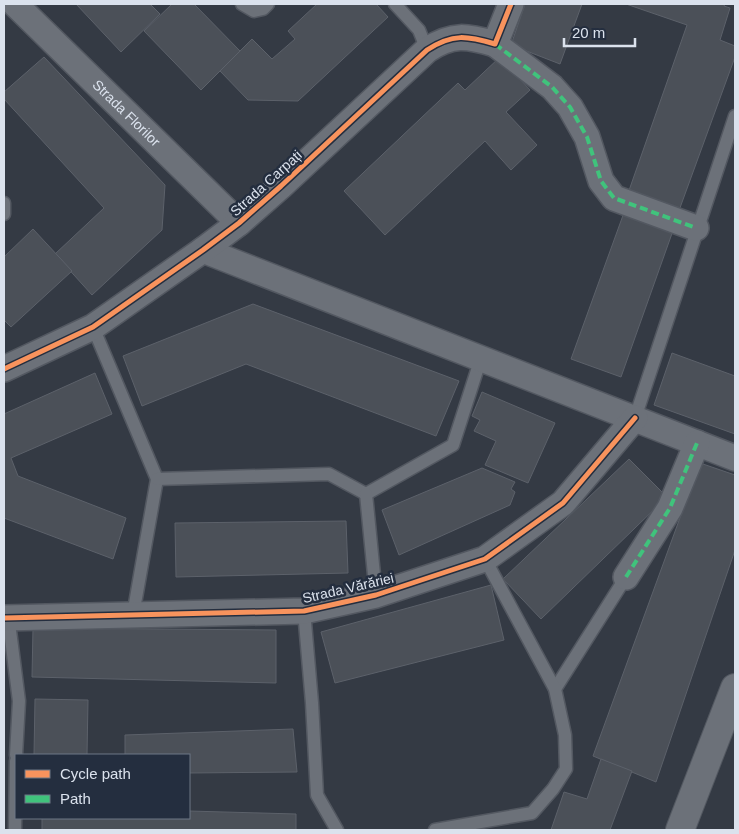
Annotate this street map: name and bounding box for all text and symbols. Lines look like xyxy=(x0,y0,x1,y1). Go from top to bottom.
scale bar xyxy=(564,15,635,47)
text: 20 m xyxy=(572,24,605,41)
street label: Strada Florilor xyxy=(89,77,164,150)
street label: Strada Carpați xyxy=(227,147,305,219)
street label: Strada Vărăriei xyxy=(301,570,395,606)
legend xyxy=(15,754,190,819)
text: Cycle path xyxy=(60,765,131,782)
text: Path xyxy=(60,790,91,807)

